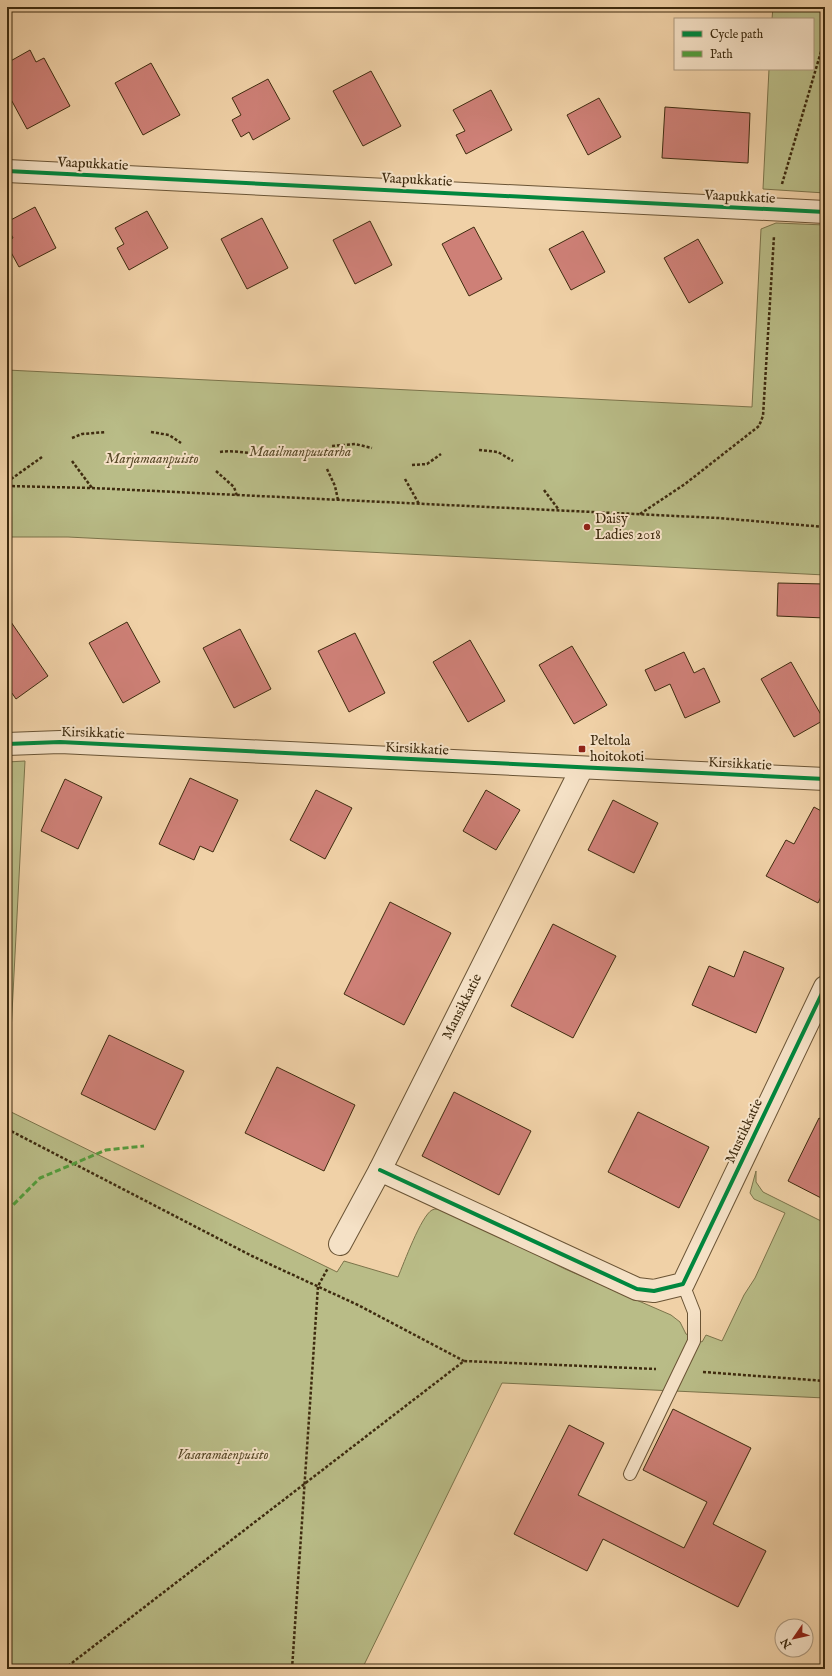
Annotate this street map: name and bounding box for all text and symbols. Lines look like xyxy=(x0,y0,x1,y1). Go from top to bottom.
legend xyxy=(674,18,814,70)
text: Cycle path xyxy=(710,27,764,43)
text: Path xyxy=(710,47,733,62)
street label: Vaapukkatie xyxy=(56,153,130,175)
street label: Vaapukkatie xyxy=(380,169,454,191)
street label: Vaapukkatie xyxy=(703,186,777,208)
park label: Maailmanpuutarha xyxy=(249,443,351,461)
park label: Marjamaanpuisto xyxy=(105,450,199,468)
place label: Daisy Ladies 2018 xyxy=(595,510,661,544)
marker: Daisy Ladies 2018 xyxy=(582,522,592,532)
street label: Kirsikkatie xyxy=(61,723,126,743)
place label: Peltola hoitokoti xyxy=(590,732,645,766)
street label: Kirsikkatie xyxy=(385,738,450,760)
marker: Peltola hoitokoti xyxy=(577,744,587,754)
street label: Kirsikkatie xyxy=(708,753,773,775)
street label: Mansikkatie xyxy=(438,970,486,1043)
street label: Mustikkatie xyxy=(721,1095,767,1166)
park label: Vasaramäenpuisto xyxy=(177,1446,269,1464)
north arrow xyxy=(774,1618,814,1658)
text: N xyxy=(778,1635,796,1652)

